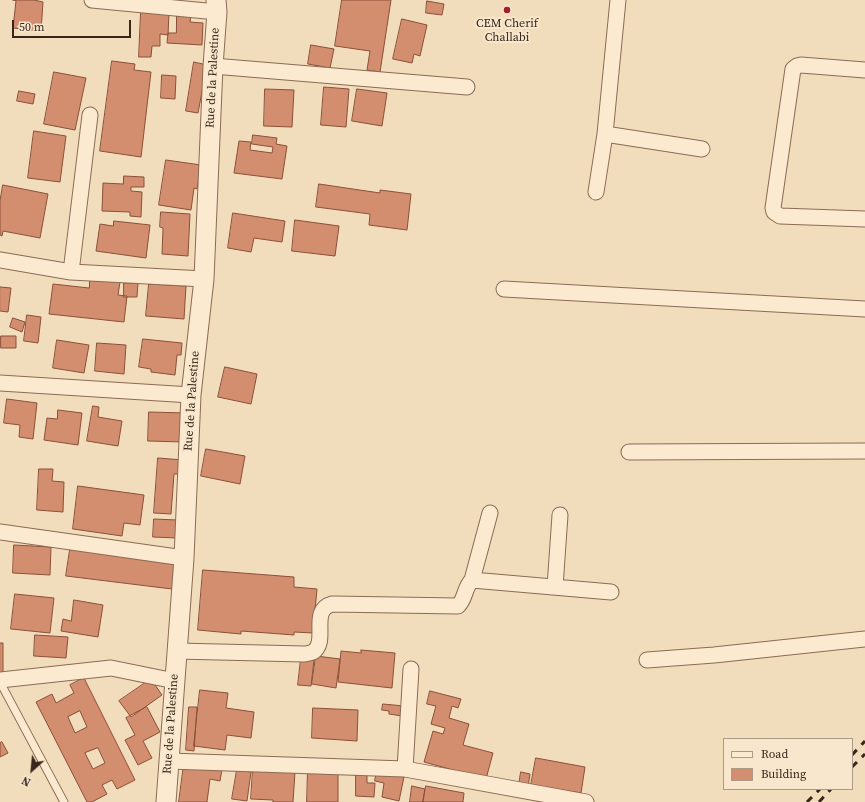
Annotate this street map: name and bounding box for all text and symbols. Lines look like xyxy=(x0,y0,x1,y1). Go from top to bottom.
marker: CEM Cherif Challabi xyxy=(502,5,512,15)
scale bar xyxy=(14,12,133,38)
place label: CEM Cherif Challabi xyxy=(476,17,538,45)
text: 50 m xyxy=(19,19,45,35)
street label: Rue de la Palestine xyxy=(203,27,223,129)
street label: Rue de la Palestine xyxy=(181,350,203,452)
street label: Rue de la Palestine xyxy=(160,673,182,775)
legend xyxy=(723,738,853,790)
text: Road xyxy=(761,746,788,762)
north arrow xyxy=(12,750,52,790)
text: Building xyxy=(761,766,806,782)
text: N xyxy=(19,773,33,790)

